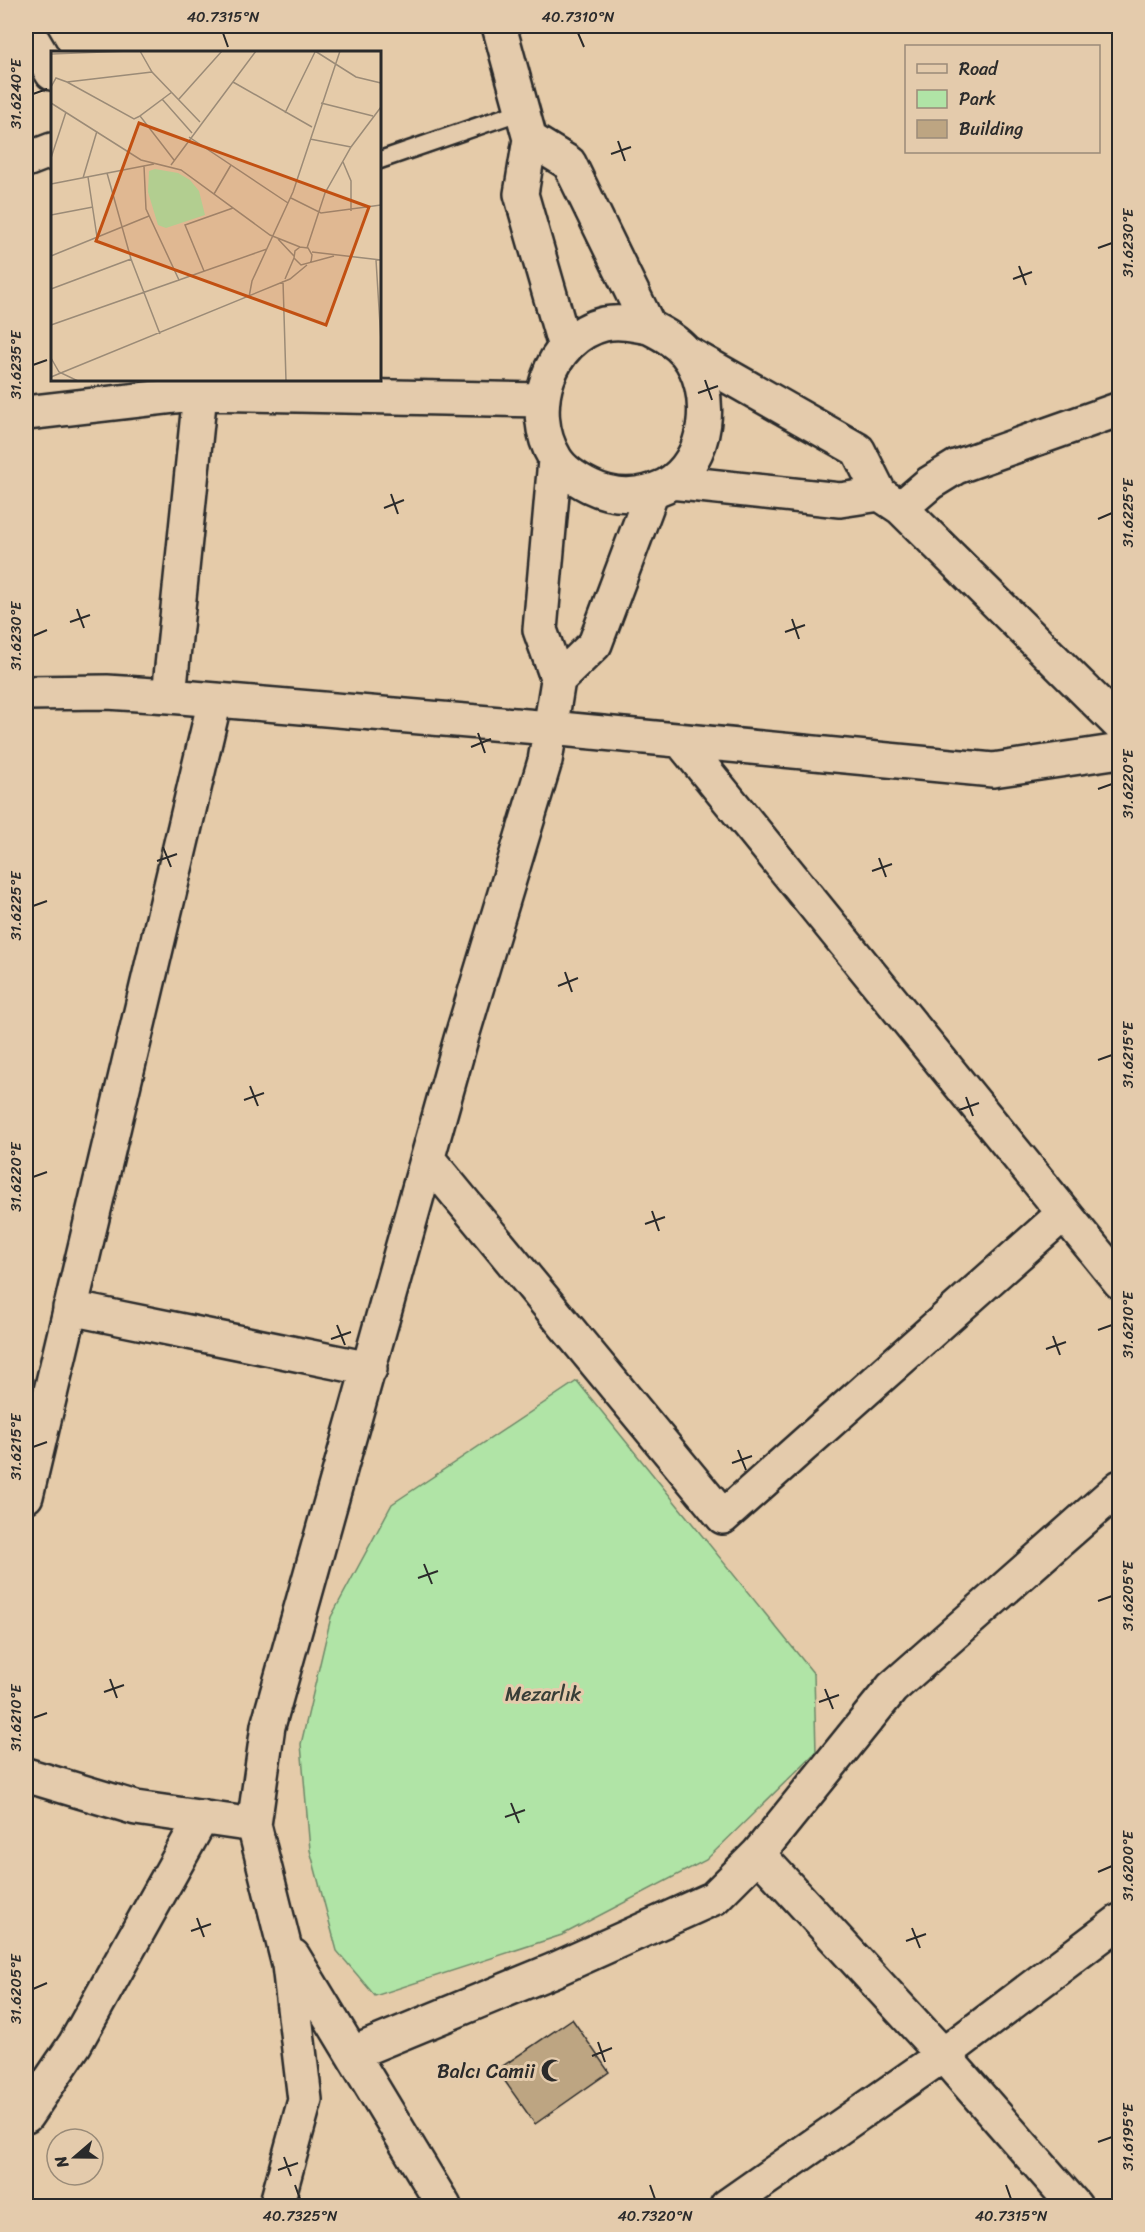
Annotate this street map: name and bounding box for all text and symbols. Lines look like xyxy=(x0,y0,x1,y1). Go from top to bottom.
text: 40.7315°N xyxy=(187,4,260,30)
text: 40.7310°N xyxy=(542,4,615,30)
legend xyxy=(905,45,1100,153)
inset map xyxy=(51,51,381,381)
text: Road xyxy=(959,53,999,85)
text: 31.6240°E xyxy=(3,57,29,129)
text: Park xyxy=(959,83,996,115)
text: Building xyxy=(959,113,1023,145)
text: 31.6230°E xyxy=(1115,207,1141,277)
text: 31.6235°E xyxy=(3,329,29,399)
text: 31.6225°E xyxy=(1115,477,1141,547)
text: 31.6230°E xyxy=(3,600,29,670)
text: 31.6220°E xyxy=(1115,748,1141,819)
text: 31.6225°E xyxy=(3,870,29,940)
text: 31.6215°E xyxy=(1115,1020,1141,1088)
text: 31.6220°E xyxy=(3,1141,29,1212)
text: 31.6210°E xyxy=(1115,1290,1141,1359)
text: 31.6215°E xyxy=(3,1412,29,1480)
text: 31.6205°E xyxy=(1115,1559,1141,1631)
park label: Mezarlık xyxy=(505,1677,581,1712)
text: 31.6210°E xyxy=(3,1683,29,1752)
text: 31.6200°E xyxy=(1115,1829,1141,1901)
text: 31.6205°E xyxy=(3,1952,29,2024)
place label: Balcı Camii xyxy=(437,2054,535,2089)
mosque icon: Balcı Camii xyxy=(540,2058,566,2084)
text: 31.6195°E xyxy=(1115,2102,1141,2171)
north arrow xyxy=(45,2127,105,2187)
text: N xyxy=(46,2151,77,2173)
text: 40.7325°N xyxy=(263,2203,338,2229)
text: 40.7320°N xyxy=(617,2203,693,2229)
text: 40.7315°N xyxy=(975,2203,1048,2229)

